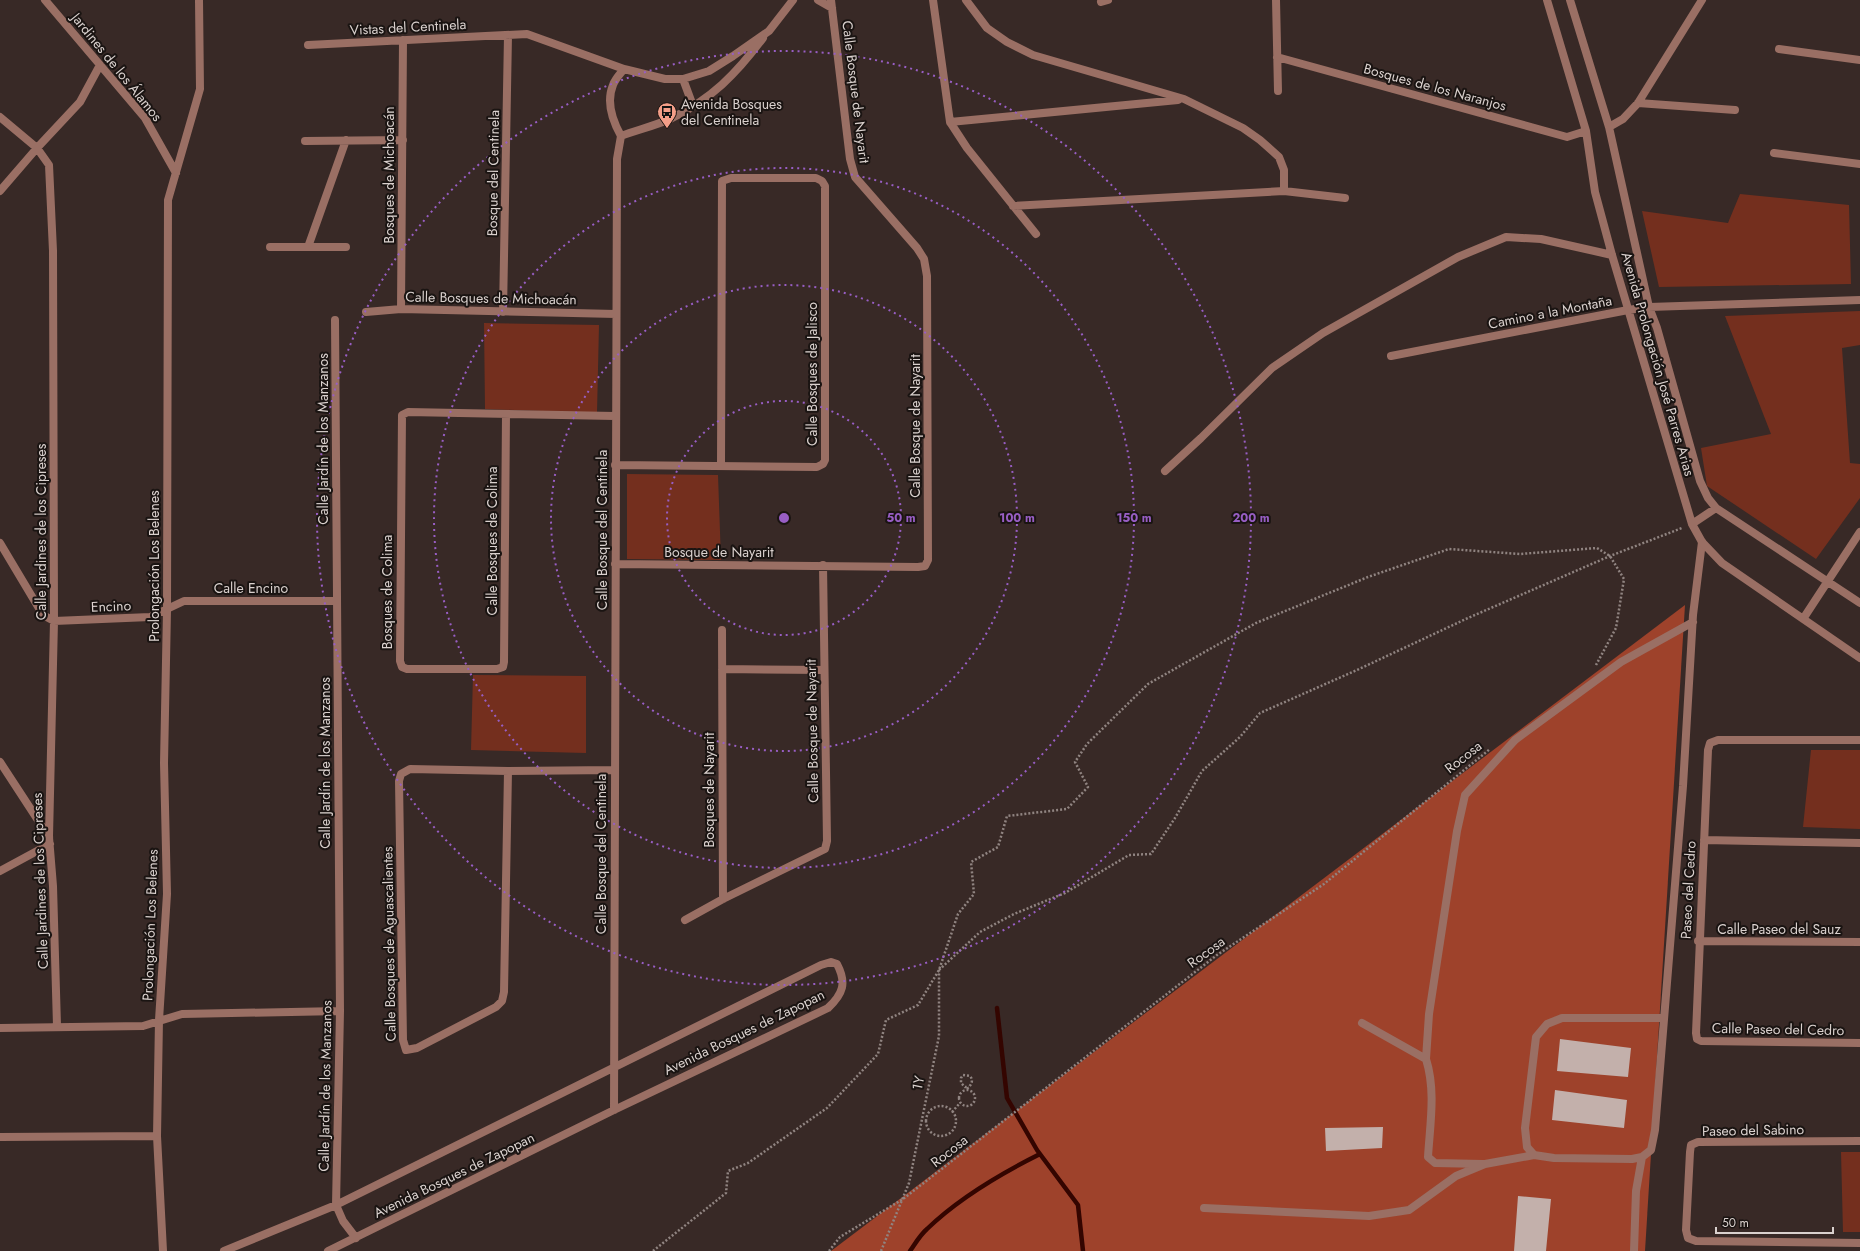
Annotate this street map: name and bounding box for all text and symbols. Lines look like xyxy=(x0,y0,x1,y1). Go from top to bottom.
street label: Jardines de los Álamos xyxy=(66,7,167,126)
street label: Vistas del Centinela xyxy=(349,14,467,40)
street label: Calle Bosque de Nayarit xyxy=(837,20,875,165)
street label: Bosques de los Naranjos xyxy=(1361,58,1509,116)
place label: Avenida Bosques del Centinela xyxy=(681,94,782,130)
bus stop icon: Avenida Bosques del Centinela xyxy=(656,101,678,129)
street label: Bosques de Michoacán xyxy=(379,106,399,244)
street label: Bosque del Centinela xyxy=(482,110,504,236)
street label: Avenida Prolongación José Parres Arias xyxy=(1616,250,1700,479)
street label: Calle Bosques de Michoacán xyxy=(405,287,577,309)
street label: Camino a la Montaña xyxy=(1486,290,1614,334)
street label: Calle Bosques de Jalisco xyxy=(802,302,822,446)
street label: Calle Jardín de los Manzanos xyxy=(313,353,333,525)
street label: Calle Bosque de Nayarit xyxy=(905,354,925,498)
street label: Calle Jardines de los Cipreses xyxy=(31,443,51,620)
street label: Calle Bosque del Centinela xyxy=(592,450,612,610)
street label: Calle Bosques de Colima xyxy=(482,467,502,615)
street label: Prolongación Los Belenes xyxy=(144,490,164,642)
text: 50 m xyxy=(886,509,916,527)
text: 100 m xyxy=(999,509,1035,527)
text: 150 m xyxy=(1116,509,1152,527)
text: 200 m xyxy=(1232,509,1270,527)
centre of rings xyxy=(777,511,791,525)
street label: Bosques de Colima xyxy=(377,535,397,649)
street label: Bosque de Nayarit xyxy=(664,542,774,562)
street label: Calle Encino xyxy=(214,578,289,598)
street label: Encino xyxy=(90,595,132,617)
street label: Calle Bosque de Nayarit xyxy=(801,658,823,803)
street label: Calle Jardín de los Manzanos xyxy=(315,677,335,849)
street label: Bosques de Nayarit xyxy=(699,732,719,848)
street label: Rocosa xyxy=(1440,736,1486,778)
street label: Calle Bosque del Centinela xyxy=(591,774,611,934)
street label: Calle Jardines de los Cipreses xyxy=(27,792,53,970)
street label: Paseo del Cedro xyxy=(1675,840,1701,940)
street label: Calle Bosques de Aguascalientes xyxy=(377,846,401,1042)
street label: Prolongación Los Belenes xyxy=(137,849,163,1001)
street label: Calle Paseo del Sauz xyxy=(1717,919,1841,939)
street label: Rocosa xyxy=(1183,932,1229,972)
street label: Avenida Bosques de Zapopan xyxy=(660,984,828,1080)
street label: Calle Jardín de los Manzanos xyxy=(314,1000,337,1172)
street label: Calle Paseo del Cedro xyxy=(1712,1018,1845,1040)
street label: 1Y xyxy=(907,1074,929,1092)
street label: Paseo del Sabino xyxy=(1702,1119,1805,1141)
street label: Avenida Bosques de Zapopan xyxy=(370,1127,538,1223)
street label: Rocosa xyxy=(926,1130,972,1172)
scale bar xyxy=(1716,1209,1833,1235)
text: 50 m xyxy=(1722,1214,1749,1232)

